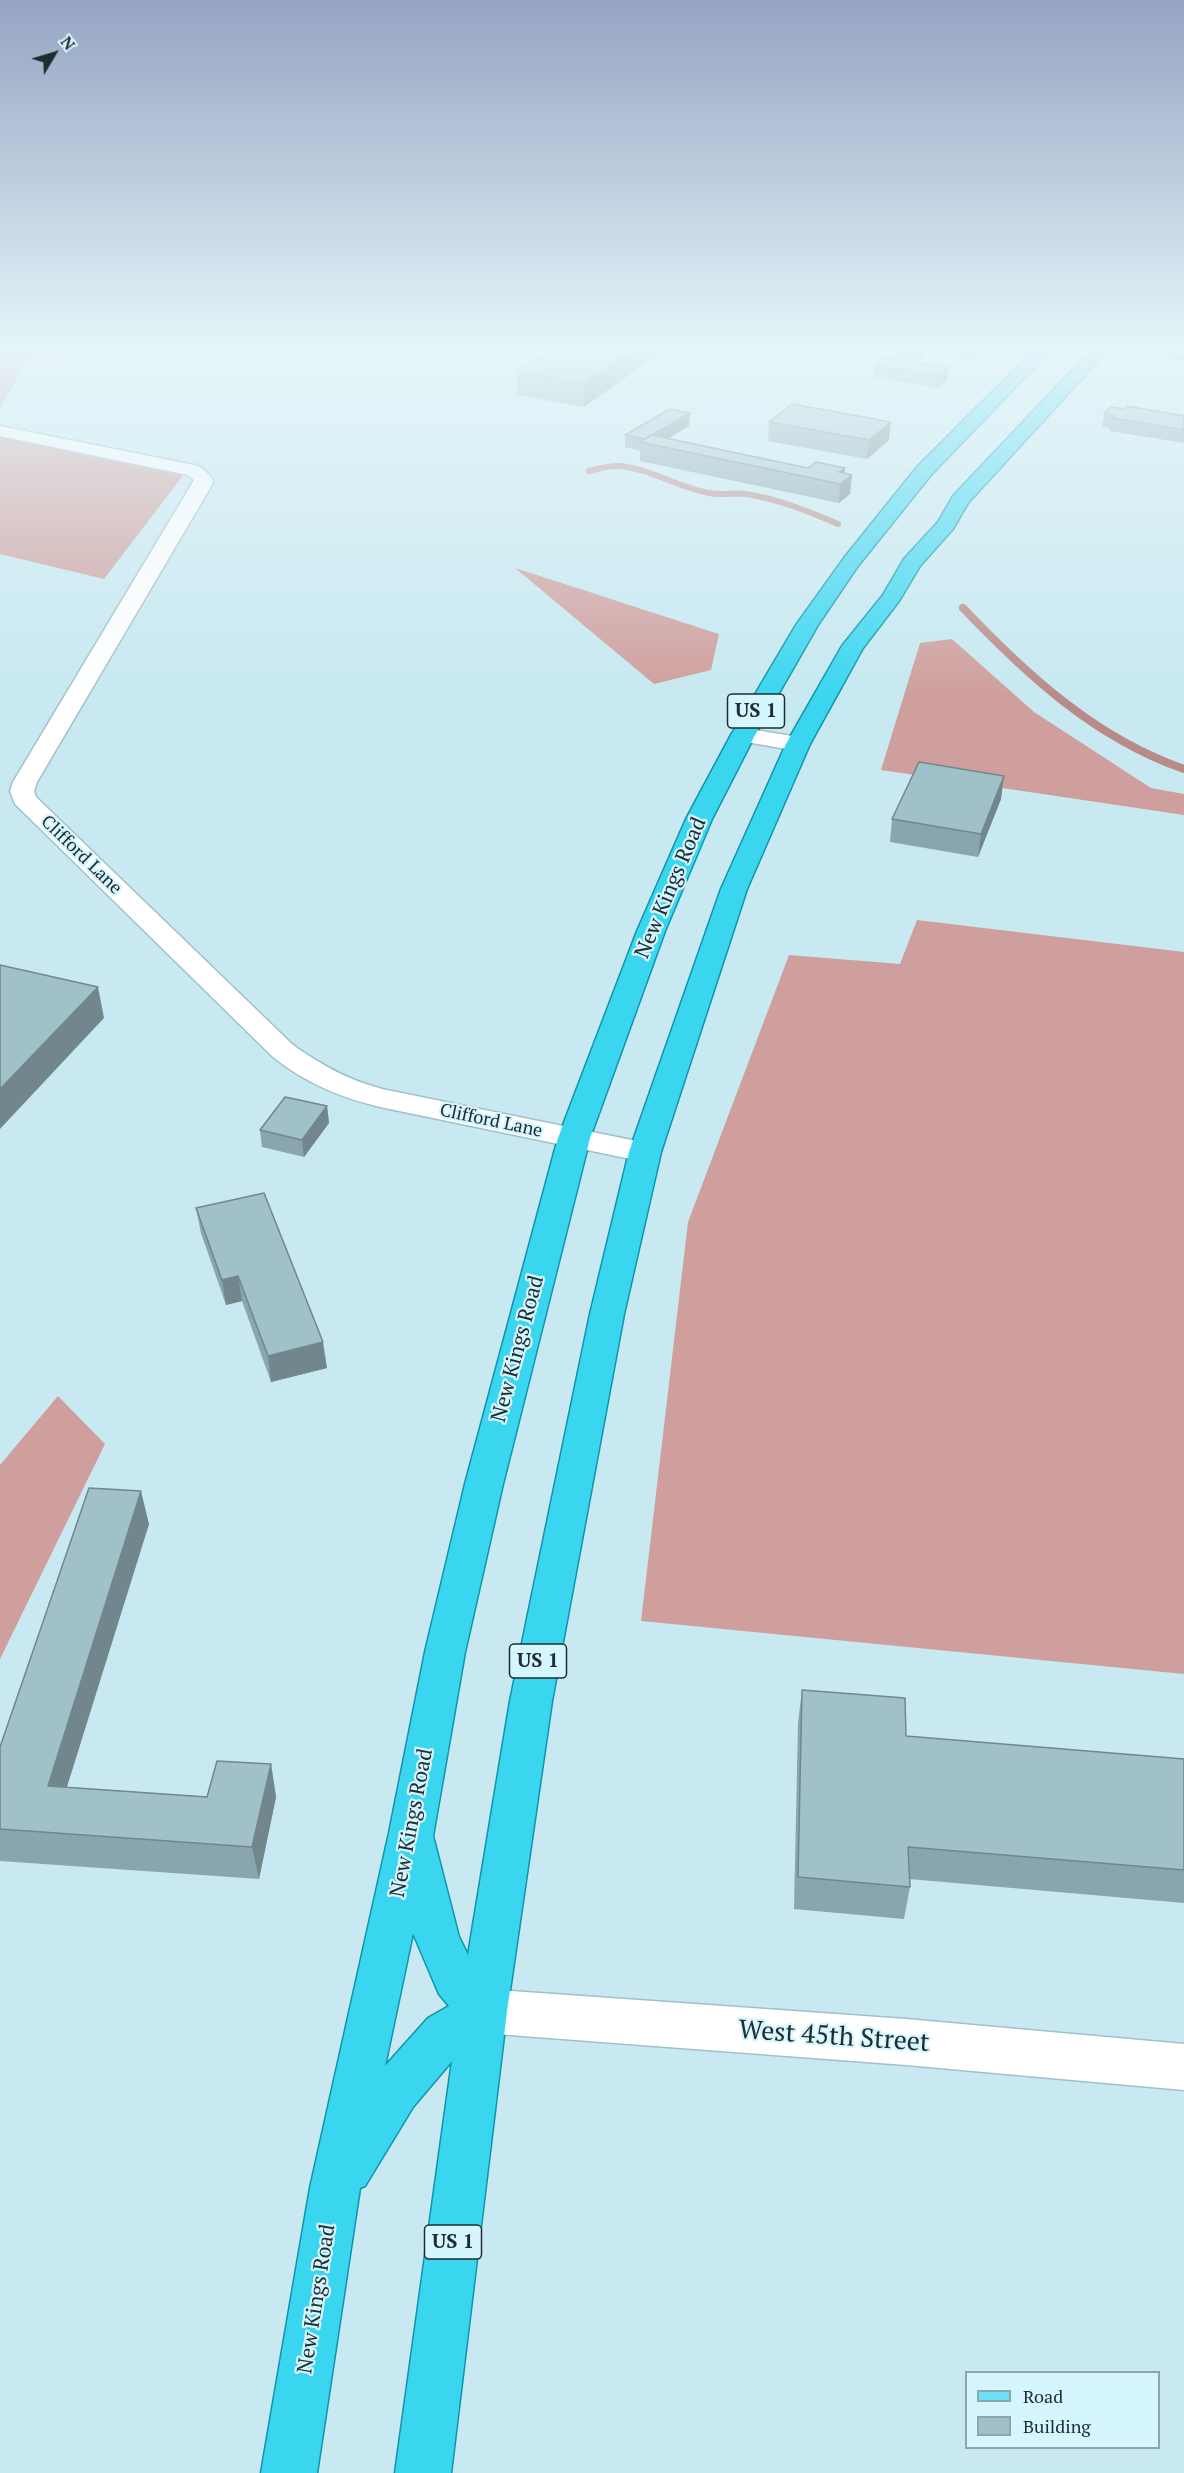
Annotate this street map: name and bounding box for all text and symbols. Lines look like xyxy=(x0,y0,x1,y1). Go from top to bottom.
north arrow xyxy=(24,24,84,84)
text: N xyxy=(56,31,81,54)
road number: US 1 xyxy=(728,694,784,728)
street label: Clifford Lane xyxy=(36,811,126,899)
street label: New Kings Road xyxy=(630,814,712,962)
street label: Clifford Lane xyxy=(438,1100,544,1142)
street label: New Kings Road xyxy=(486,1273,550,1425)
road number: US 1 xyxy=(510,1644,566,1678)
street label: New Kings Road xyxy=(385,1747,439,1899)
street label: West 45th Street xyxy=(738,2015,930,2059)
street label: New Kings Road xyxy=(293,2223,341,2375)
road number: US 1 xyxy=(424,2225,482,2259)
legend xyxy=(965,2371,1160,2449)
text: Road xyxy=(1023,2384,1063,2408)
text: Building xyxy=(1023,2414,1091,2438)

